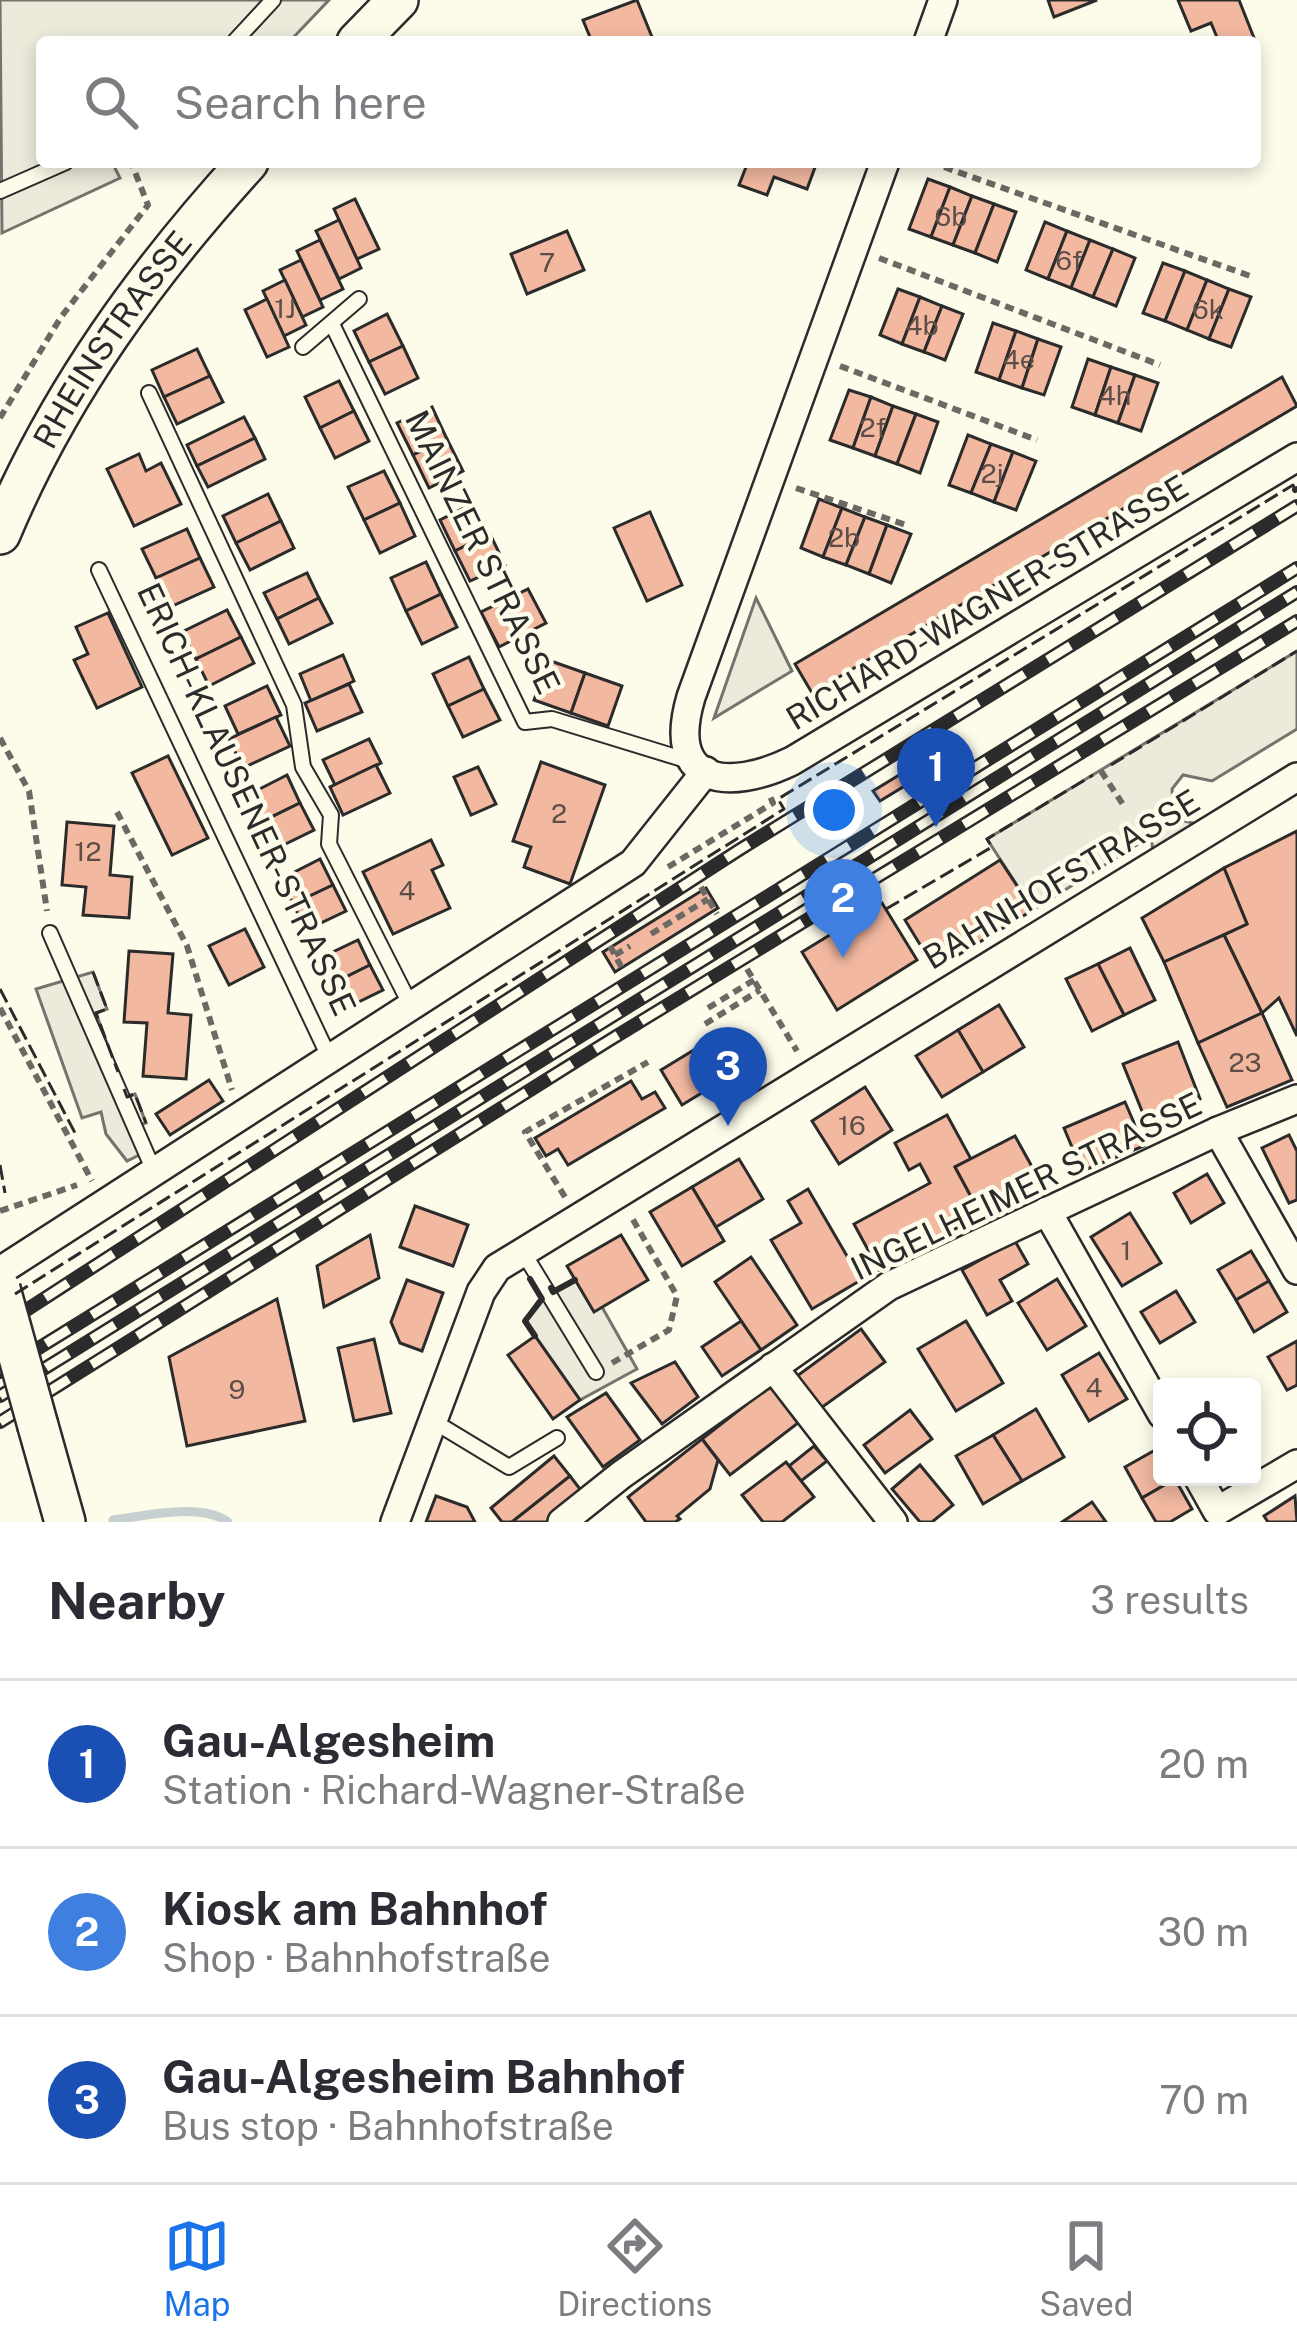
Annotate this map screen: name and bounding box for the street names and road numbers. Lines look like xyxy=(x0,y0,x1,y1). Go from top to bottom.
street label: RHEINSTRASSE xyxy=(25,224,199,455)
street label: MAINZER STRASSE xyxy=(398,404,568,700)
street label: RICHARD-WAGNER-STRASSE xyxy=(779,467,1195,737)
street label: ERICH-KLAUSENER-STRASSE xyxy=(130,577,364,1021)
street label: BAHNHOFSTRASSE xyxy=(916,781,1206,977)
street label: INGELHEIMER STRASSE xyxy=(845,1085,1207,1287)

